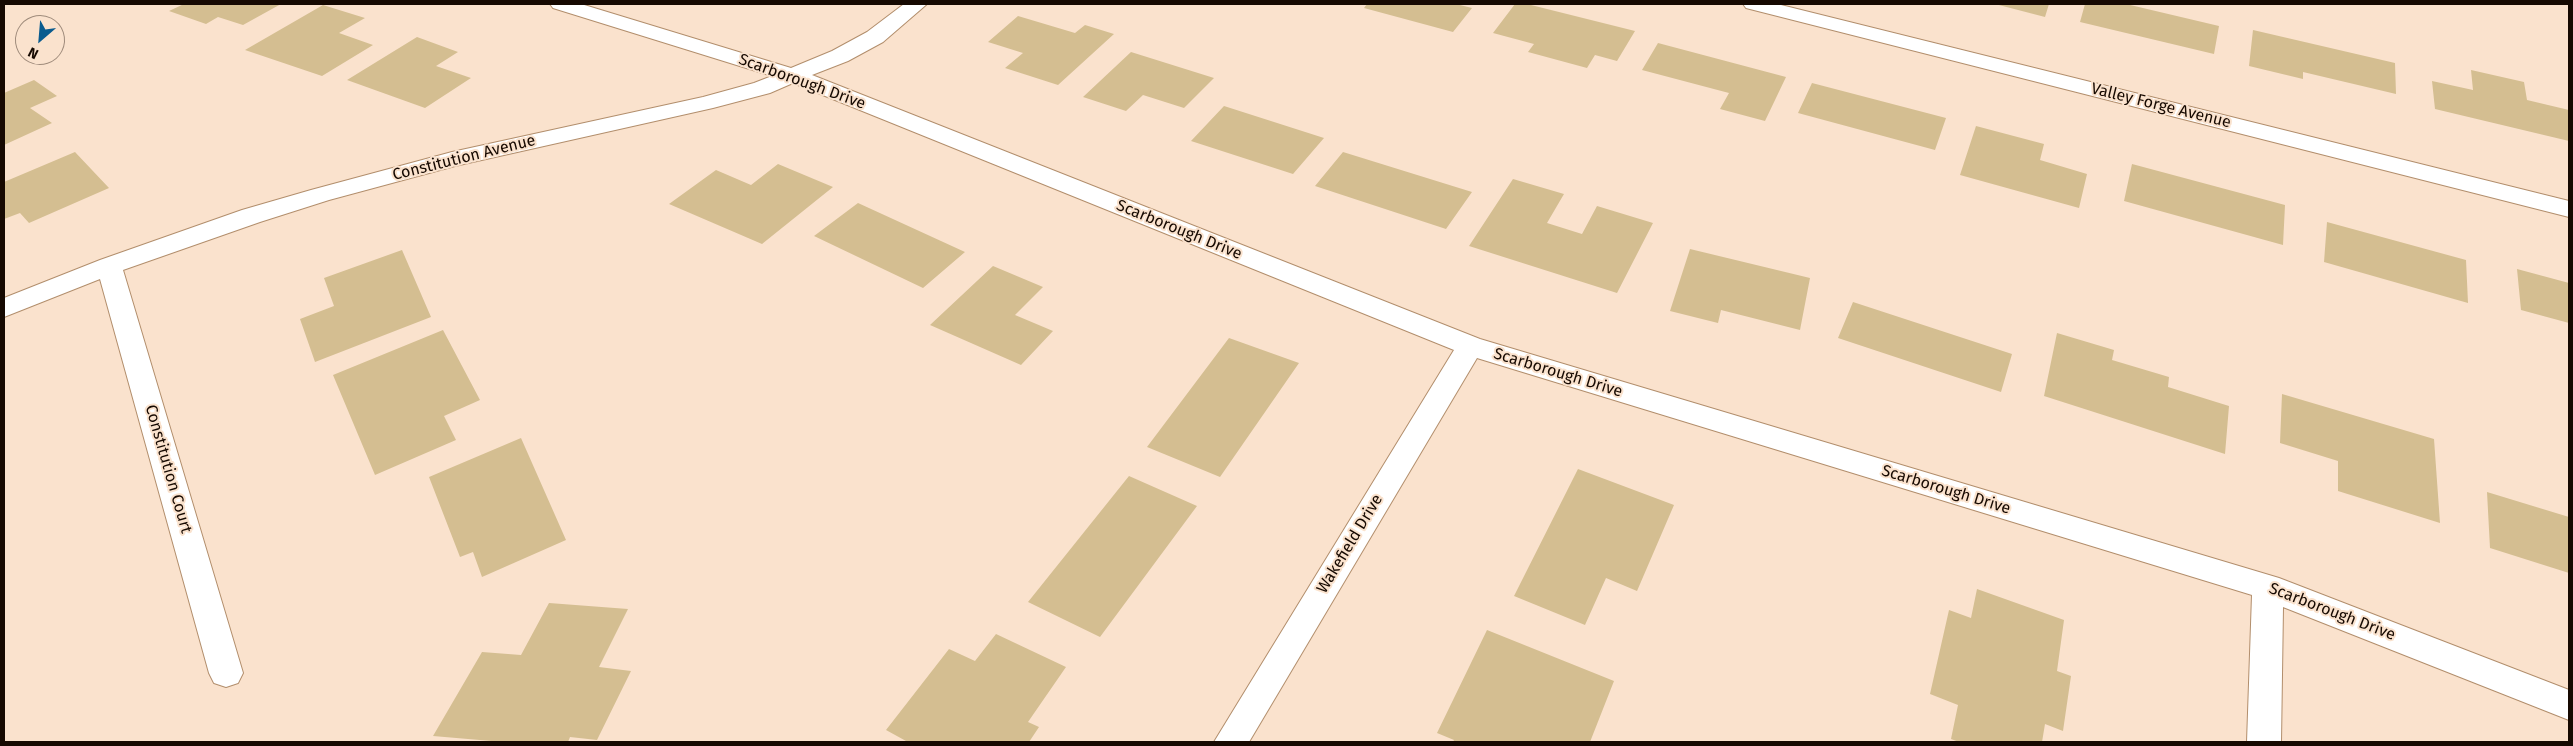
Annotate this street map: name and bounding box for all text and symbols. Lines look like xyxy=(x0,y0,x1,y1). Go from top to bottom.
north arrow xyxy=(15,15,65,65)
text: N xyxy=(25,43,41,63)
street label: Scarborough Drive xyxy=(736,50,868,114)
street label: Valley Forge Avenue xyxy=(2089,79,2233,133)
street label: Constitution Avenue xyxy=(391,131,537,185)
street label: Scarborough Drive xyxy=(1113,196,1245,264)
street label: Scarborough Drive xyxy=(1491,344,1625,402)
street label: Constitution Court xyxy=(140,403,196,535)
street label: Scarborough Drive xyxy=(1879,461,2013,519)
street label: Wakefield Drive xyxy=(1313,491,1387,597)
street label: Scarborough Drive xyxy=(2266,579,2398,645)

